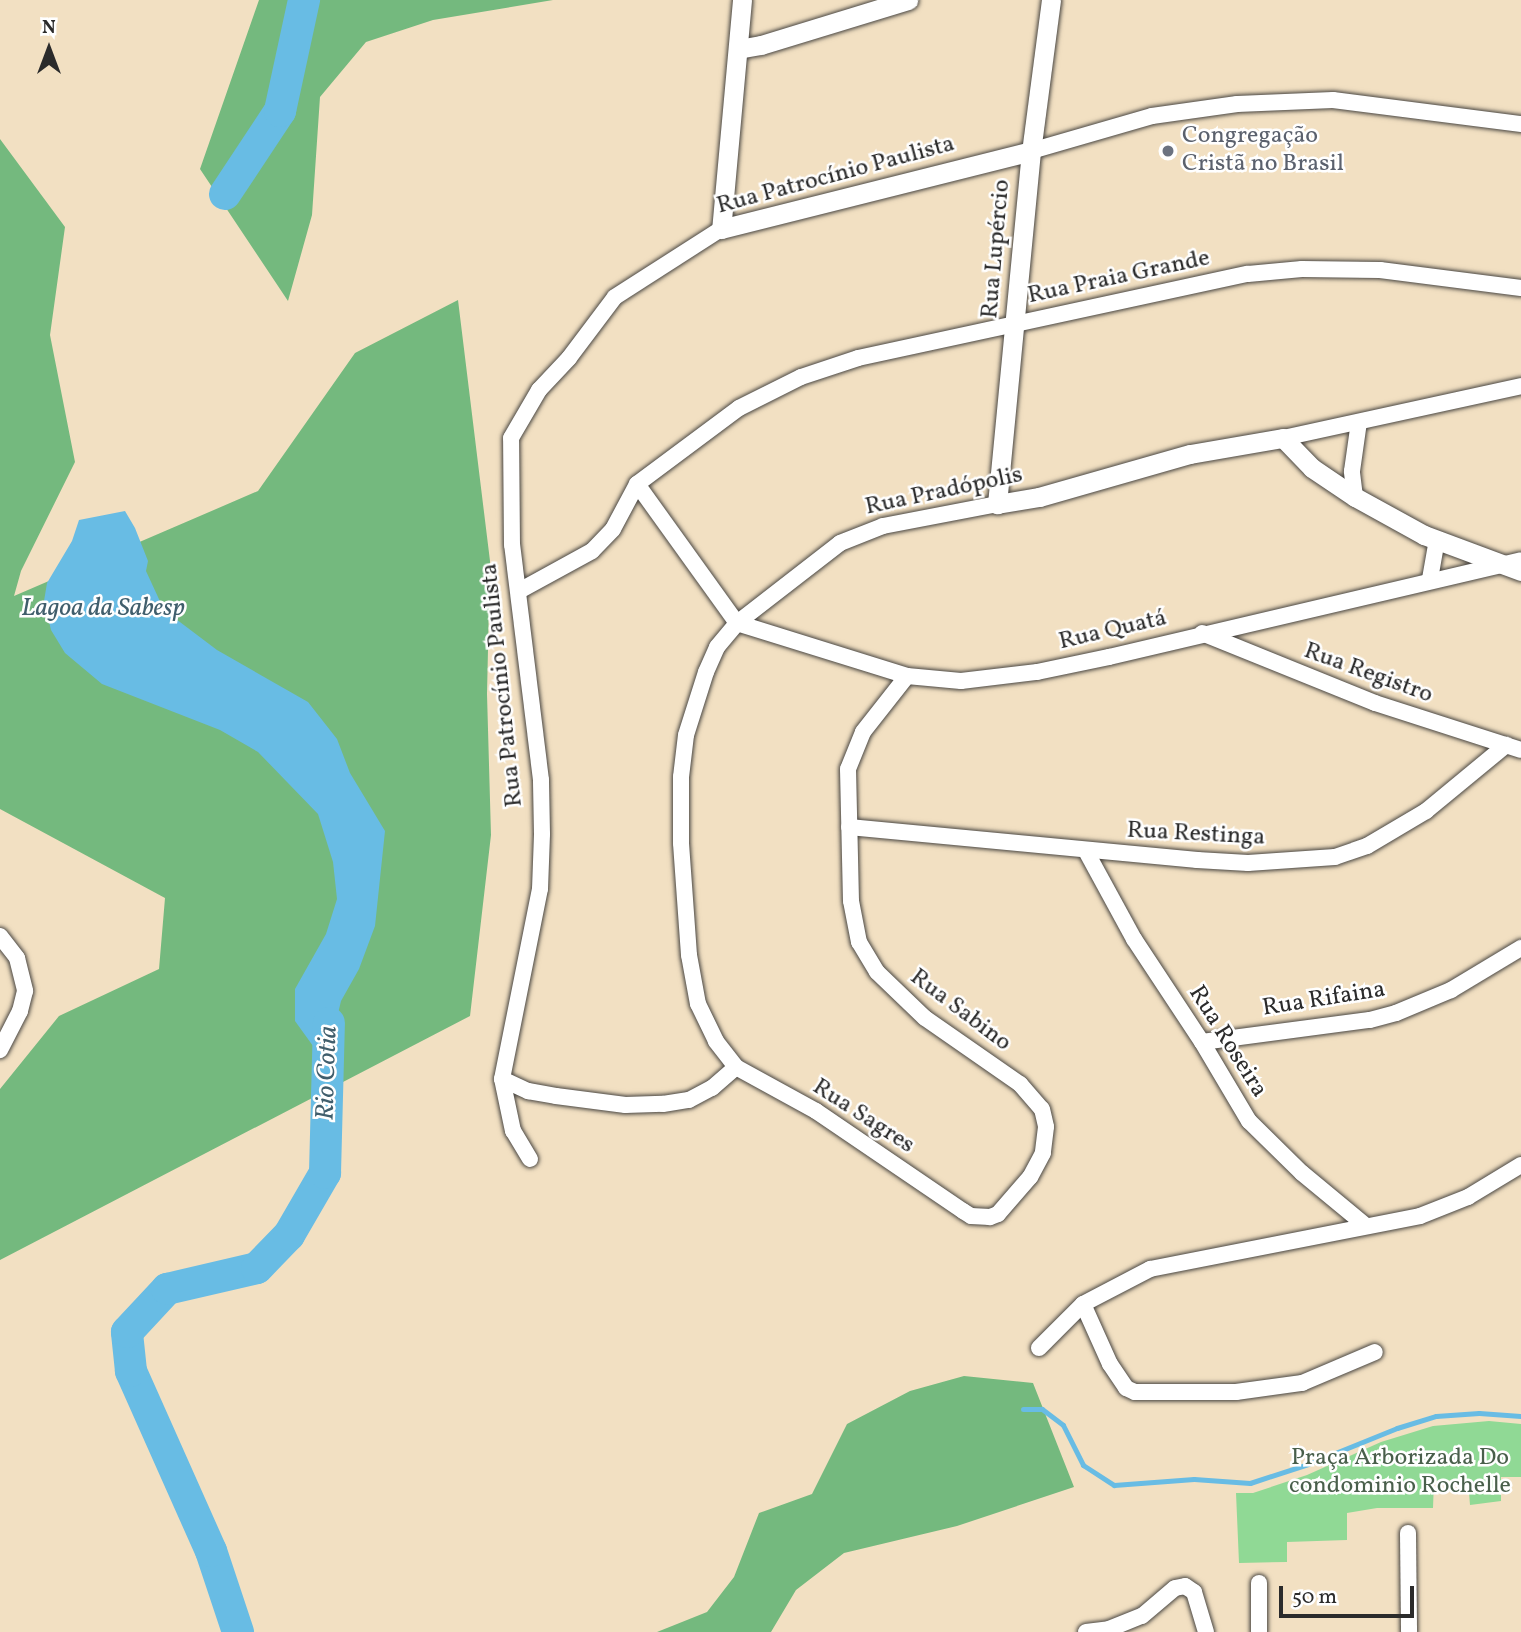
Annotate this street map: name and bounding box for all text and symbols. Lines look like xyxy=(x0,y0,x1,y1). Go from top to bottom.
north arrow xyxy=(14,14,84,84)
text: N xyxy=(42,15,56,41)
place label: Congregação Cristã no Brasil xyxy=(1182,123,1344,179)
street label: Rua Patrocínio Paulista xyxy=(714,130,958,222)
marker: Congregação Cristã no Brasil xyxy=(1160,143,1176,159)
street label: Rua Lupércio xyxy=(977,178,1017,320)
street label: Rua Praia Grande xyxy=(1025,245,1213,311)
street label: Rua Pradópolis xyxy=(863,461,1025,523)
street label: Rua Patrocínio Paulista xyxy=(476,562,530,808)
water label: Lagoa da Sabesp xyxy=(21,593,185,625)
street label: Rua Quatá xyxy=(1056,605,1170,657)
street label: Rua Registro xyxy=(1300,637,1436,711)
street label: Rua Restinga xyxy=(1126,817,1266,853)
street label: Rua Sabino xyxy=(904,964,1016,1058)
street label: Rua Rifaina xyxy=(1261,976,1387,1024)
street label: Rua Roseira xyxy=(1181,981,1273,1103)
water label: Rio Cotia xyxy=(311,1025,345,1121)
street label: Rua Sagres xyxy=(807,1073,919,1161)
park label: Praça Arborizada Do condominio Rochelle xyxy=(1289,1445,1511,1501)
scale bar xyxy=(1283,1572,1418,1616)
text: 50 m xyxy=(1292,1583,1337,1612)

